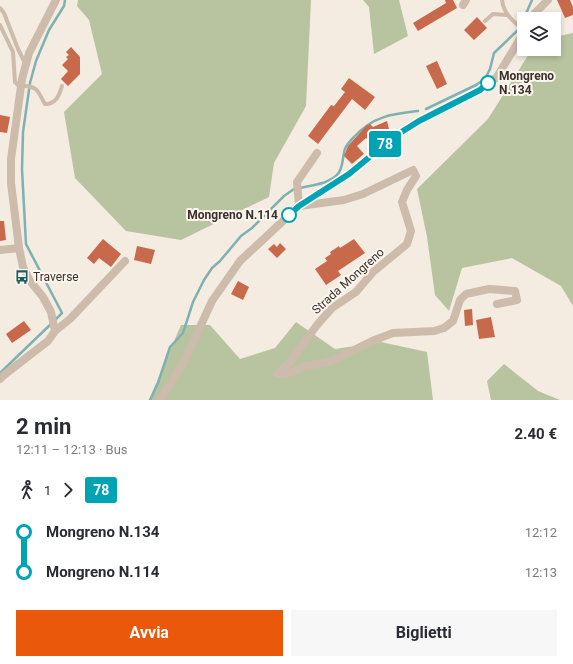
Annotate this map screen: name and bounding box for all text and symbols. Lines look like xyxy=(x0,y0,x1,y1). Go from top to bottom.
map controls xyxy=(517,12,561,56)
button: layers xyxy=(517,12,561,56)
place label: Mongreno N.134 xyxy=(499,69,554,97)
marker: Mongreno N.134 xyxy=(480,75,496,91)
line badge: 78 xyxy=(367,131,403,157)
text: 78 xyxy=(377,136,393,152)
marker: Mongreno N.114 xyxy=(281,207,297,223)
place label: Mongreno N.114 xyxy=(187,208,278,222)
street label: Strada Mongreno xyxy=(309,245,387,317)
bus stop icon: Traverse xyxy=(14,269,30,285)
place label: Traverse xyxy=(33,270,79,284)
text: 2 min xyxy=(16,414,71,439)
text: 2.40 € xyxy=(514,425,557,443)
text: 12:11 – 12:13 · Bus xyxy=(16,442,128,457)
icon: walk xyxy=(16,479,38,501)
icon: forward xyxy=(57,479,79,501)
text: 78 xyxy=(93,482,109,498)
text: 1 xyxy=(44,483,51,498)
text: Mongreno N.134 xyxy=(46,523,159,541)
text: 12:12 xyxy=(525,525,557,540)
text: Mongreno N.114 xyxy=(46,563,159,581)
text: 12:13 xyxy=(525,565,557,580)
button: Avvia xyxy=(16,610,283,656)
button: Biglietti xyxy=(291,610,557,656)

